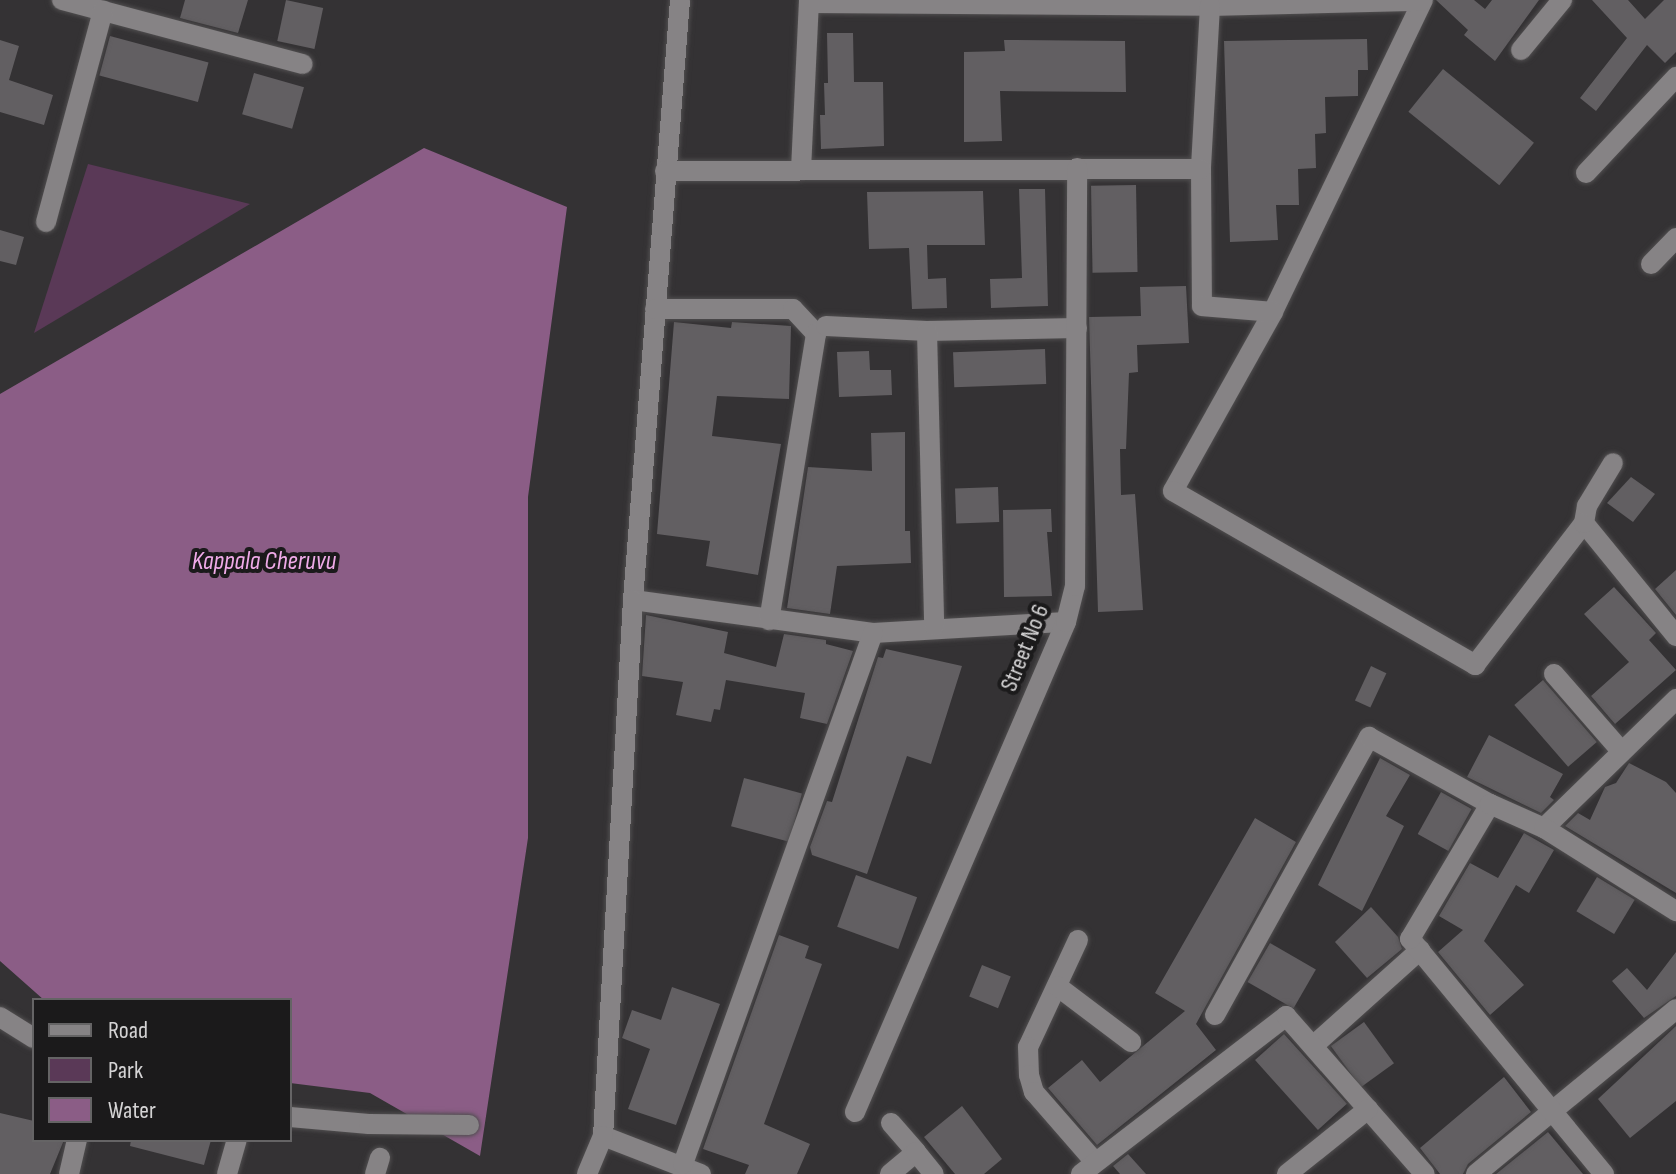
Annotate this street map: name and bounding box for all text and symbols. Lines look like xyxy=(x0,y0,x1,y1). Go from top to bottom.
water label: Kappala Cheruvu xyxy=(192,546,336,578)
street label: Street No 6 xyxy=(995,600,1055,696)
legend xyxy=(32,998,292,1142)
text: Road xyxy=(108,1016,148,1045)
text: Park xyxy=(108,1056,143,1085)
text: Water xyxy=(108,1096,156,1125)

